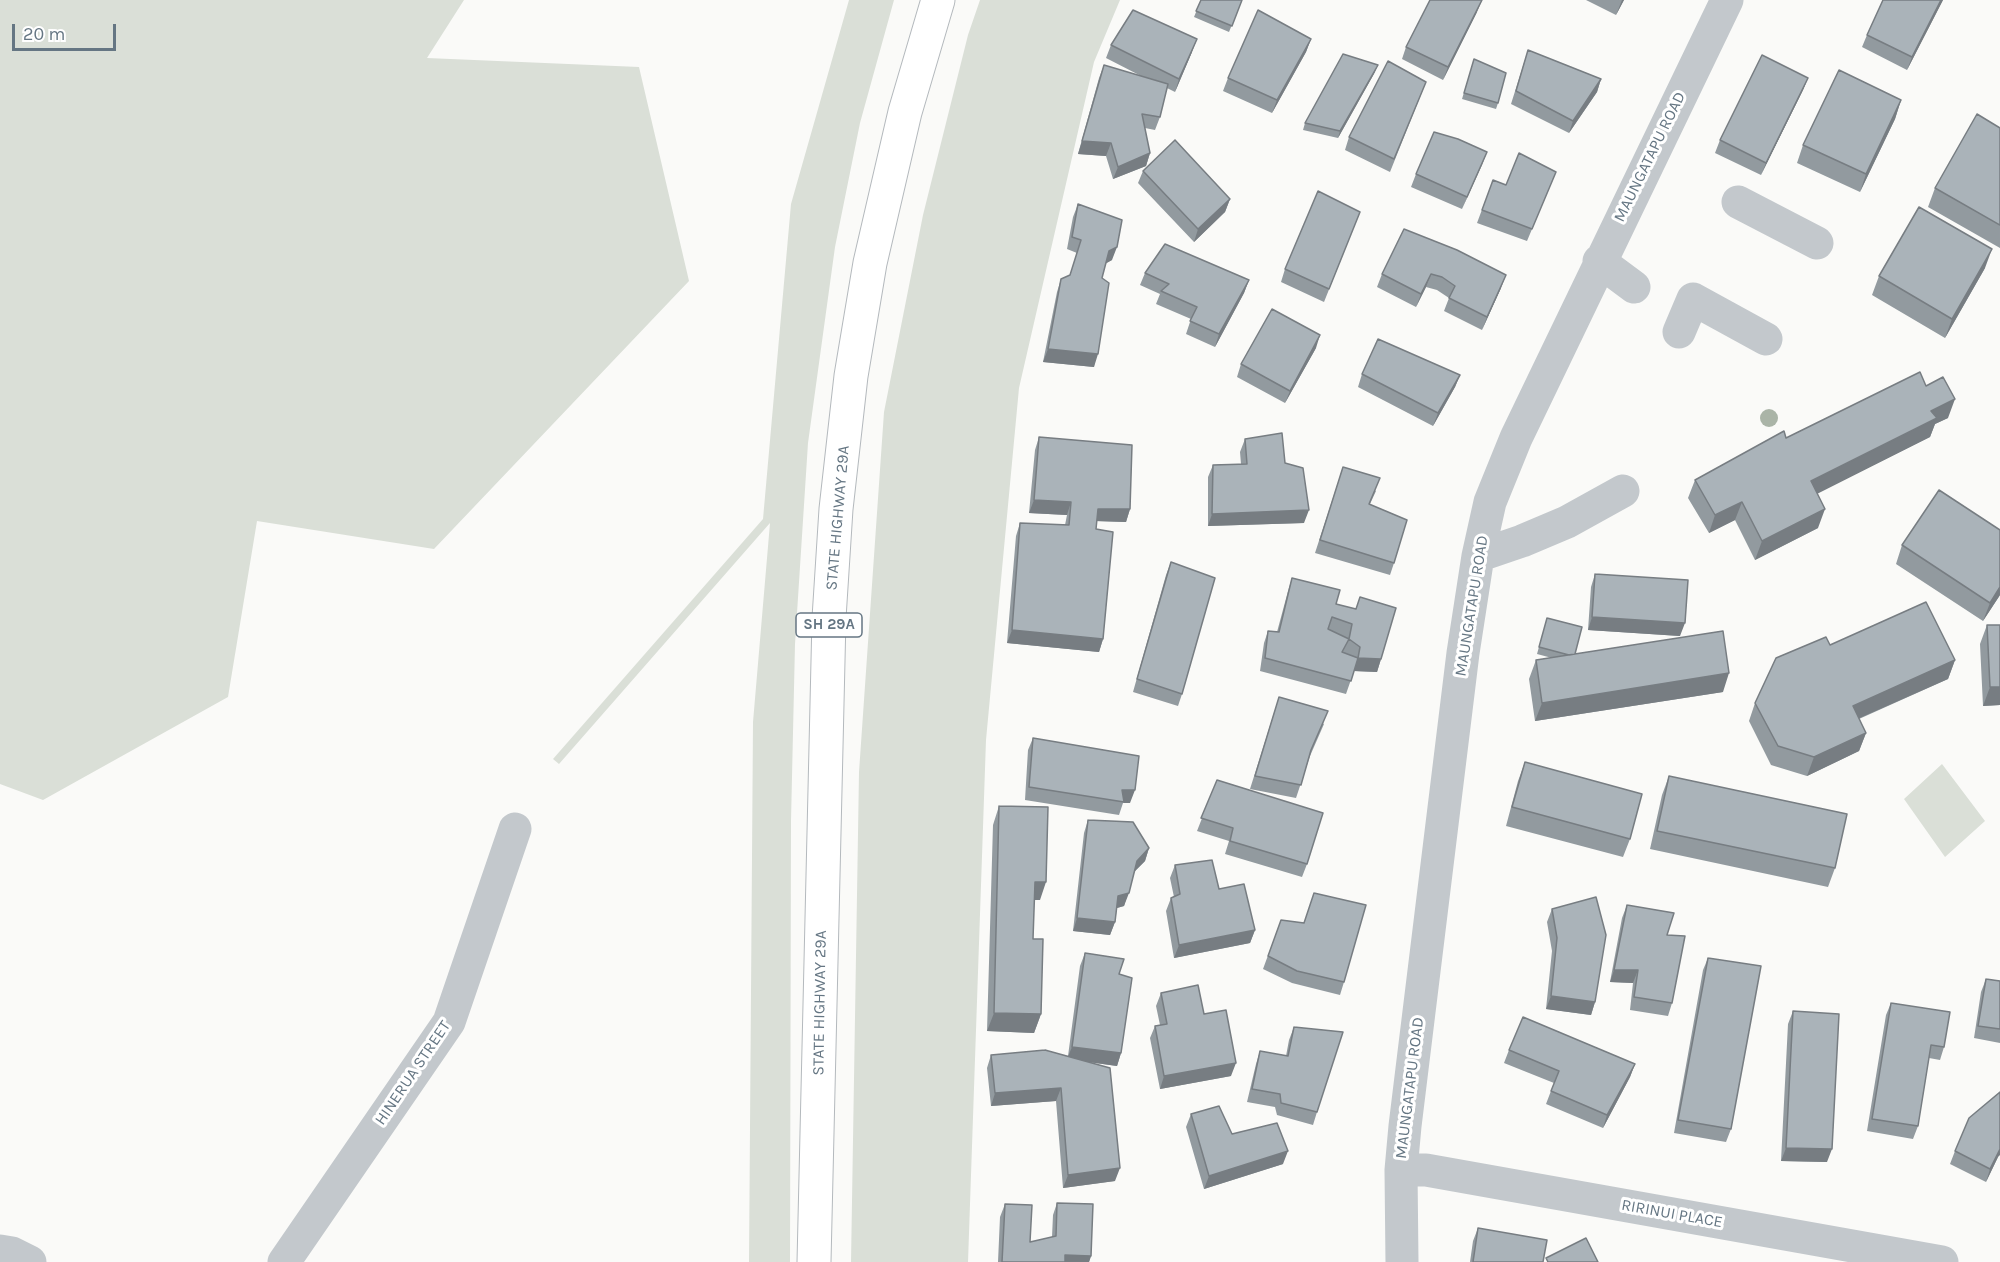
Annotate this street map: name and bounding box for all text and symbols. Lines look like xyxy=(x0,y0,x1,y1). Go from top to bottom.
scale bar xyxy=(15,12,118,50)
text: 20 m xyxy=(23,23,65,45)
street label: MAUNGATAPU ROAD xyxy=(1610,89,1690,225)
street label: STATE HIGHWAY 29A xyxy=(822,445,854,591)
street label: MAUNGATAPU ROAD xyxy=(1451,534,1493,678)
road number: SH 29A xyxy=(796,613,862,637)
street label: STATE HIGHWAY 29A xyxy=(809,930,831,1076)
street label: MAUNGATAPU ROAD xyxy=(1392,1016,1428,1160)
street label: HINERUA STREET xyxy=(371,1017,455,1129)
street label: RIRINUI PLACE xyxy=(1620,1196,1724,1232)

